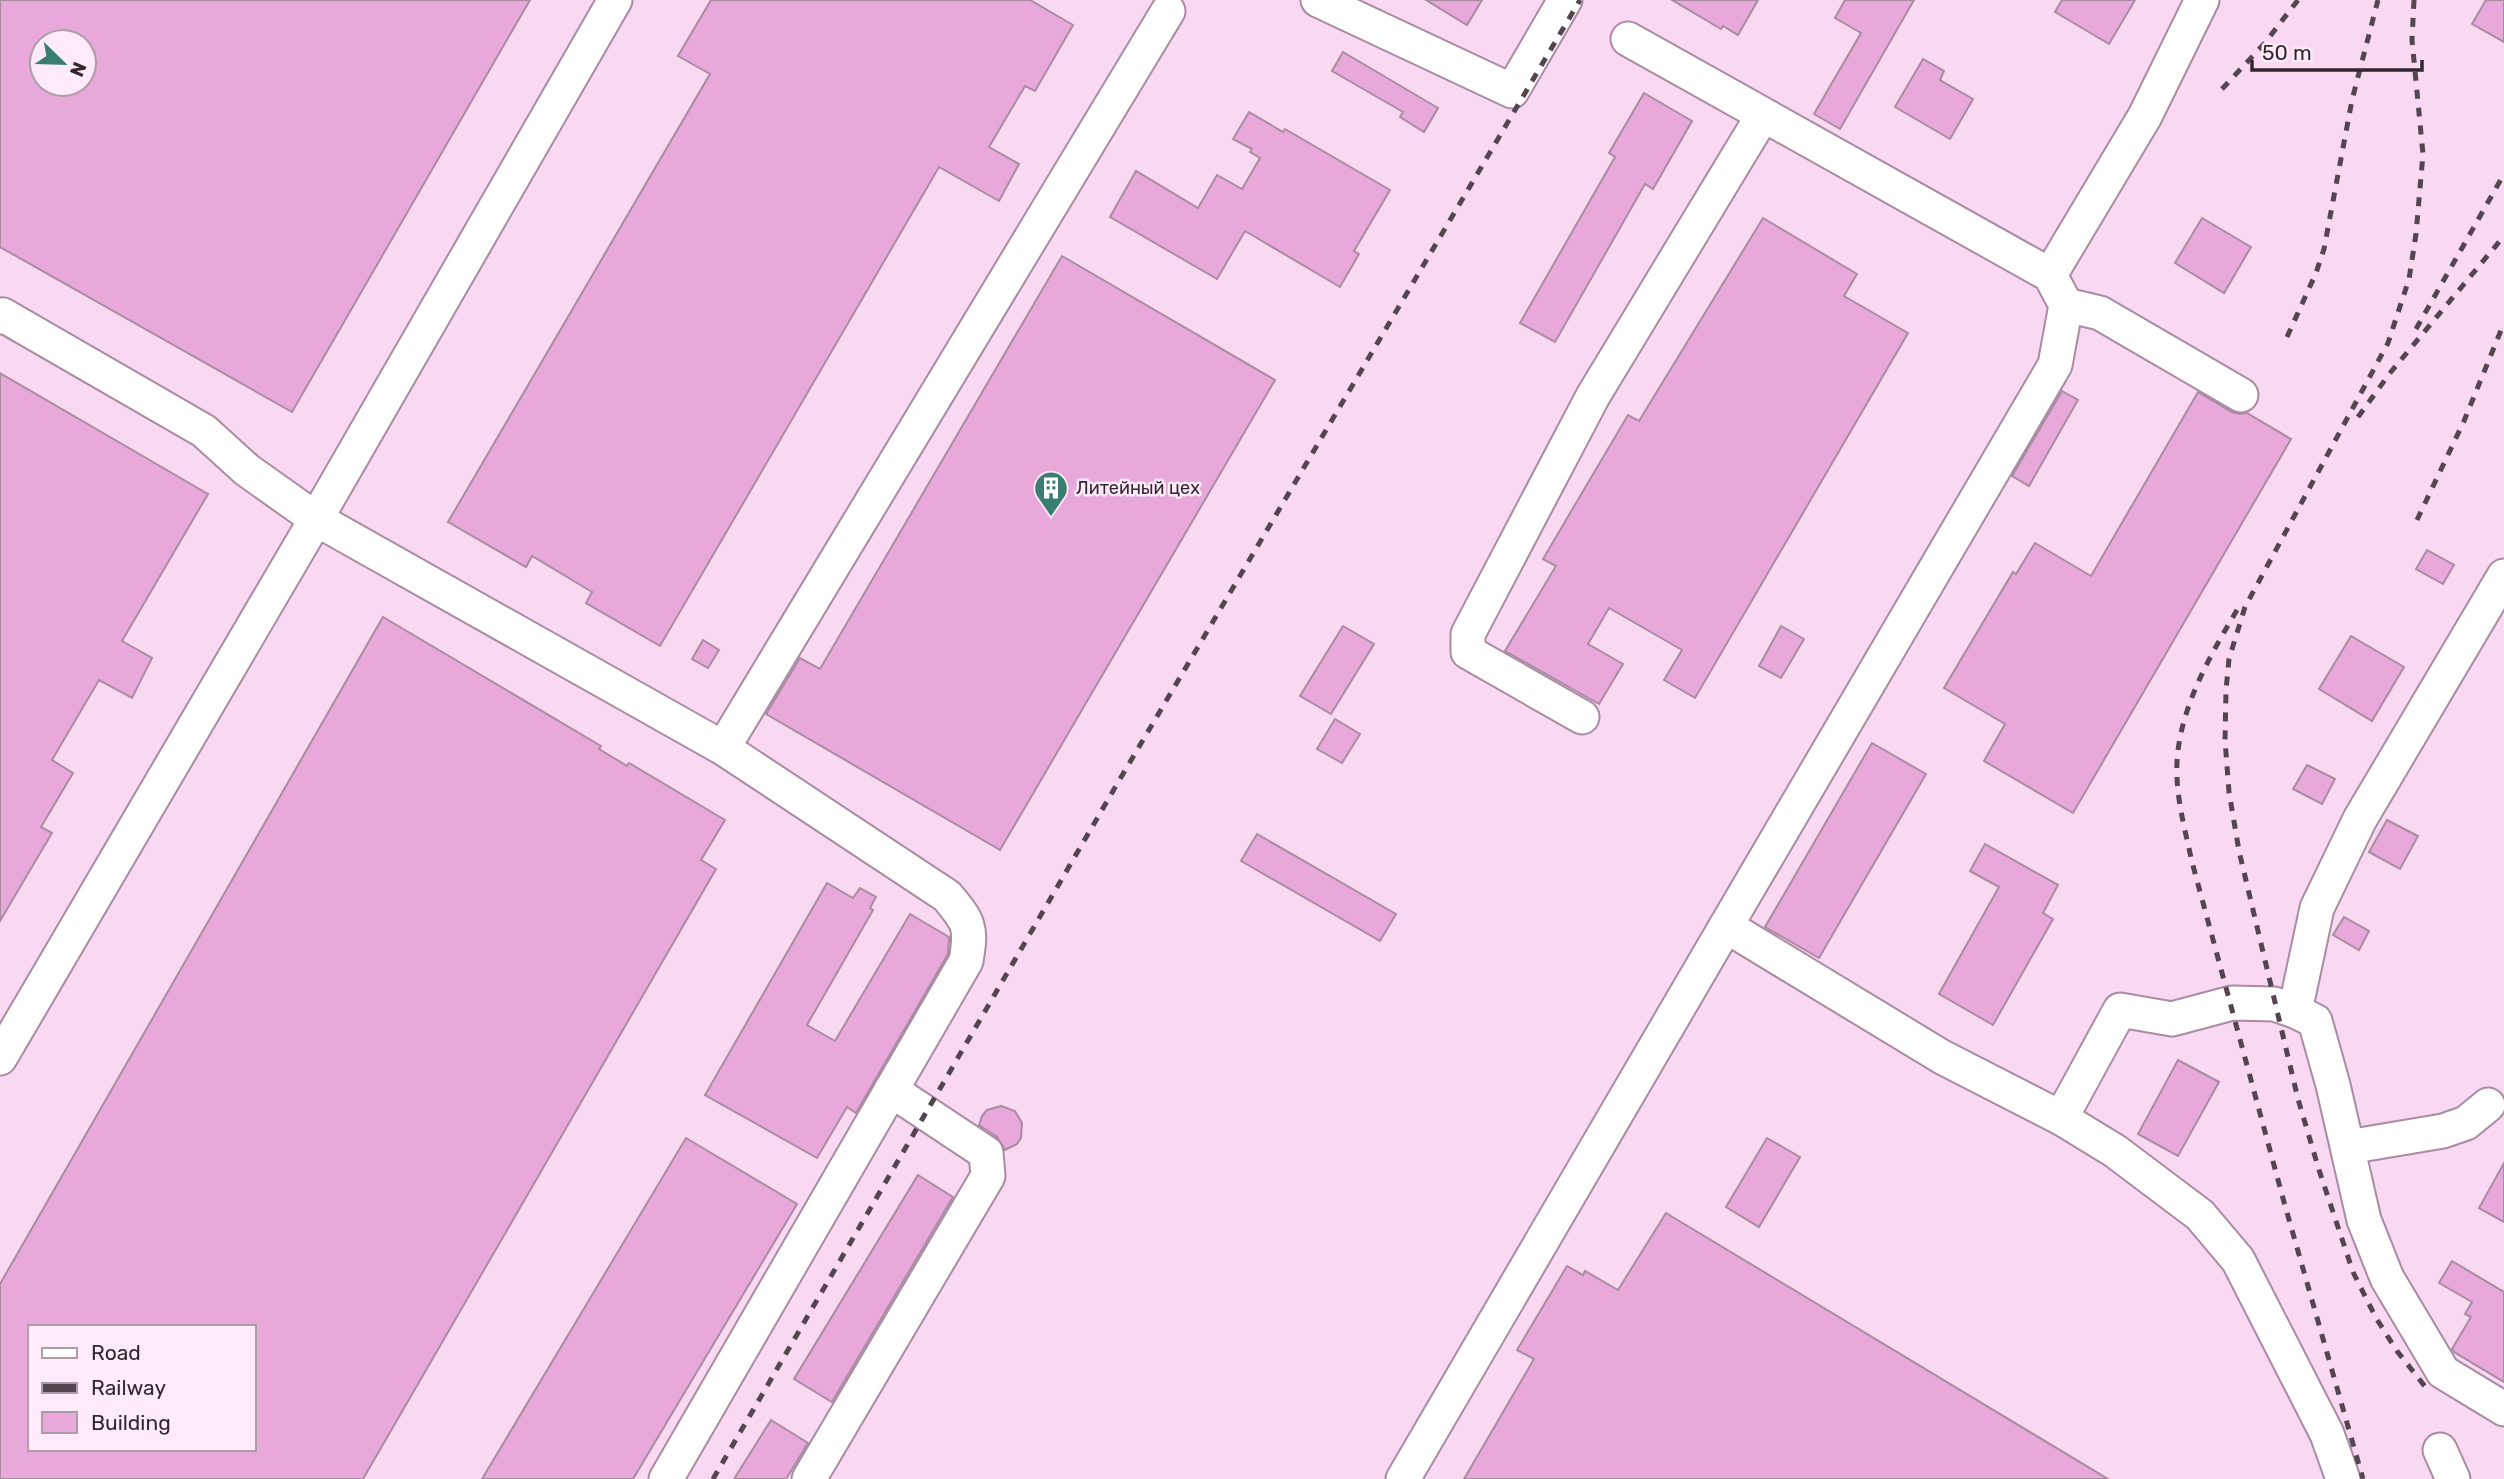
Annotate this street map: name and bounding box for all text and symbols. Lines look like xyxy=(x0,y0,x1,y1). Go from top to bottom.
north arrow xyxy=(28,28,98,98)
scale bar xyxy=(2252,28,2422,72)
text: 50 m xyxy=(2262,40,2312,65)
text: N xyxy=(65,59,91,80)
building icon: Литейный цех xyxy=(1032,469,1070,518)
place label: Литейный цех xyxy=(1076,477,1200,499)
legend xyxy=(28,1325,256,1451)
text: Road xyxy=(91,1340,141,1365)
text: Railway xyxy=(91,1375,166,1400)
text: Building xyxy=(91,1410,171,1435)

